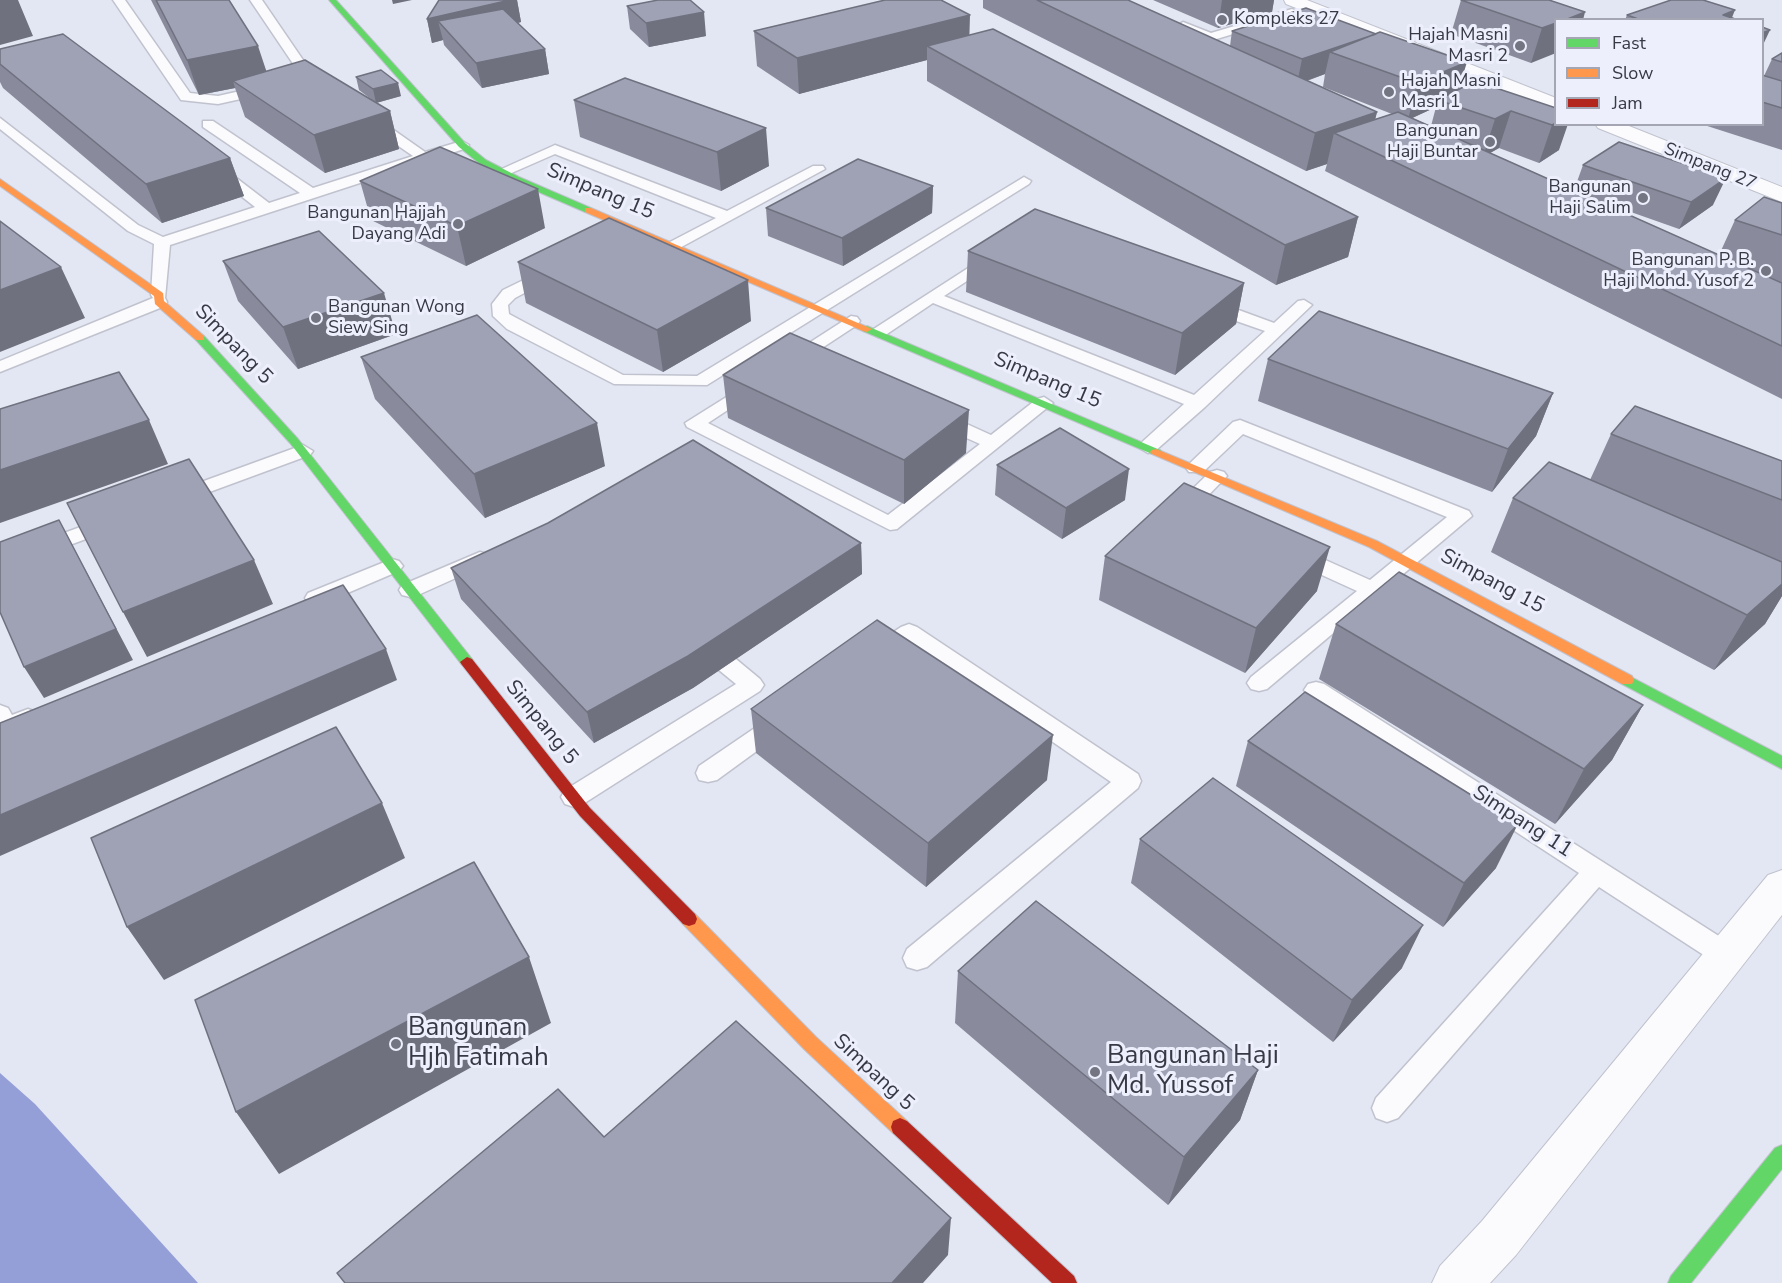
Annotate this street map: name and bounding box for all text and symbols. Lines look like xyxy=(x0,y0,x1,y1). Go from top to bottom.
place label: Kompleks 27 xyxy=(1234,9,1339,31)
marker: Kompleks 27 xyxy=(1215,13,1229,27)
legend xyxy=(1554,18,1764,126)
place label: Hajah Masni Masri 2 xyxy=(1408,25,1508,68)
text: Fast xyxy=(1612,31,1646,55)
marker: Hajah Masni Masri 2 xyxy=(1513,39,1527,53)
text: Slow xyxy=(1612,61,1653,85)
place label: Hajah Masni Masri 1 xyxy=(1401,71,1501,113)
marker: Hajah Masni Masri 1 xyxy=(1382,85,1396,99)
text: Jam xyxy=(1612,91,1643,115)
place label: Bangunan Haji Buntar xyxy=(1387,121,1478,164)
marker: Bangunan Haji Buntar xyxy=(1483,135,1497,149)
street label: Simpang 27 xyxy=(1661,139,1759,195)
street label: Simpang 15 xyxy=(543,158,657,226)
place label: Bangunan Haji Salim xyxy=(1548,177,1631,219)
marker: Bangunan Haji Salim xyxy=(1636,191,1650,205)
place label: Bangunan Hajjah Dayang Adi xyxy=(307,203,446,246)
marker: Bangunan Hajjah Dayang Adi xyxy=(451,217,465,231)
place label: Bangunan P. B. Haji Mohd. Yusof 2 xyxy=(1603,250,1754,292)
marker: Bangunan P. B. Haji Mohd. Yusof 2 xyxy=(1759,264,1773,278)
place label: Bangunan Wong Siew Sing xyxy=(328,297,465,340)
street label: Simpang 5 xyxy=(189,300,277,390)
marker: Bangunan Wong Siew Sing xyxy=(309,311,323,325)
street label: Simpang 15 xyxy=(990,347,1104,415)
street label: Simpang 15 xyxy=(1436,544,1548,620)
street label: Simpang 5 xyxy=(499,676,583,770)
street label: Simpang 11 xyxy=(1467,780,1577,864)
place label: Bangunan Hjh Fatimah xyxy=(408,1013,549,1074)
street label: Simpang 5 xyxy=(827,1029,919,1117)
marker: Bangunan Hjh Fatimah xyxy=(389,1037,403,1051)
place label: Bangunan Haji Md. Yussof xyxy=(1107,1041,1279,1102)
marker: Bangunan Haji Md. Yussof xyxy=(1088,1065,1102,1079)

